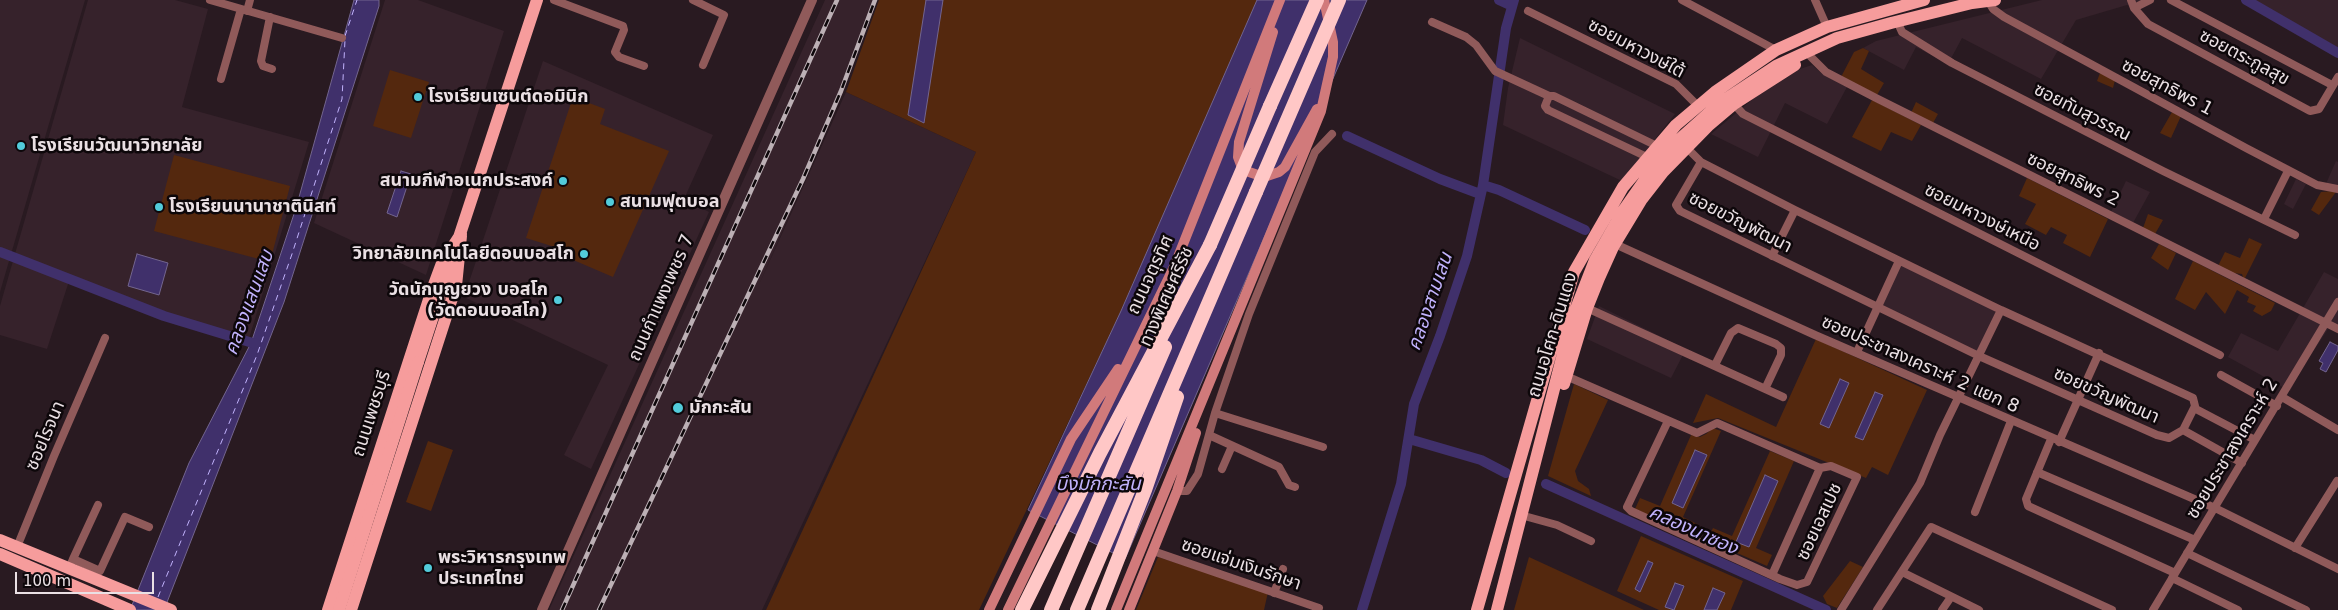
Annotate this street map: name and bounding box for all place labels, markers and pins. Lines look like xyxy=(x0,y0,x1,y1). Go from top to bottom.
place label: โรงเรียนเซนต์ดอมินิก xyxy=(428,86,588,108)
marker: โรงเรียนเซนต์ดอมินิก xyxy=(412,91,424,103)
place label: โรงเรียนวัฒนาวิทยาลัย xyxy=(31,135,203,157)
marker: โรงเรียนวัฒนาวิทยาลัย xyxy=(15,140,27,152)
place label: สนามกีฬาอเนกประสงค์ xyxy=(380,170,553,192)
marker: สนามกีฬาอเนกประสงค์ xyxy=(557,175,569,187)
place label: สนามฟุตบอล xyxy=(620,191,719,213)
place label: โรงเรียนนานาชาตินิสท์ xyxy=(169,196,336,218)
marker: สนามฟุตบอล xyxy=(604,196,616,208)
marker: โรงเรียนนานาชาตินิสท์ xyxy=(153,201,165,213)
place label: วิทยาลัยเทคโนโลยีดอนบอสโก xyxy=(353,243,574,265)
marker: วิทยาลัยเทคโนโลยีดอนบอสโก xyxy=(578,248,590,260)
place label: วัดนักบุญยวง บอสโก (วัดดอนบอสโก) xyxy=(389,279,548,322)
marker: วัดนักบุญยวง บอสโก (วัดดอนบอสโก) xyxy=(552,294,564,306)
place label: มักกะสัน xyxy=(689,397,752,419)
marker: มักกะสัน xyxy=(671,401,685,415)
place label: พระวิหารกรุงเทพ ประเทศไทย xyxy=(438,547,566,590)
marker: พระวิหารกรุงเทพ ประเทศไทย xyxy=(422,562,434,574)

